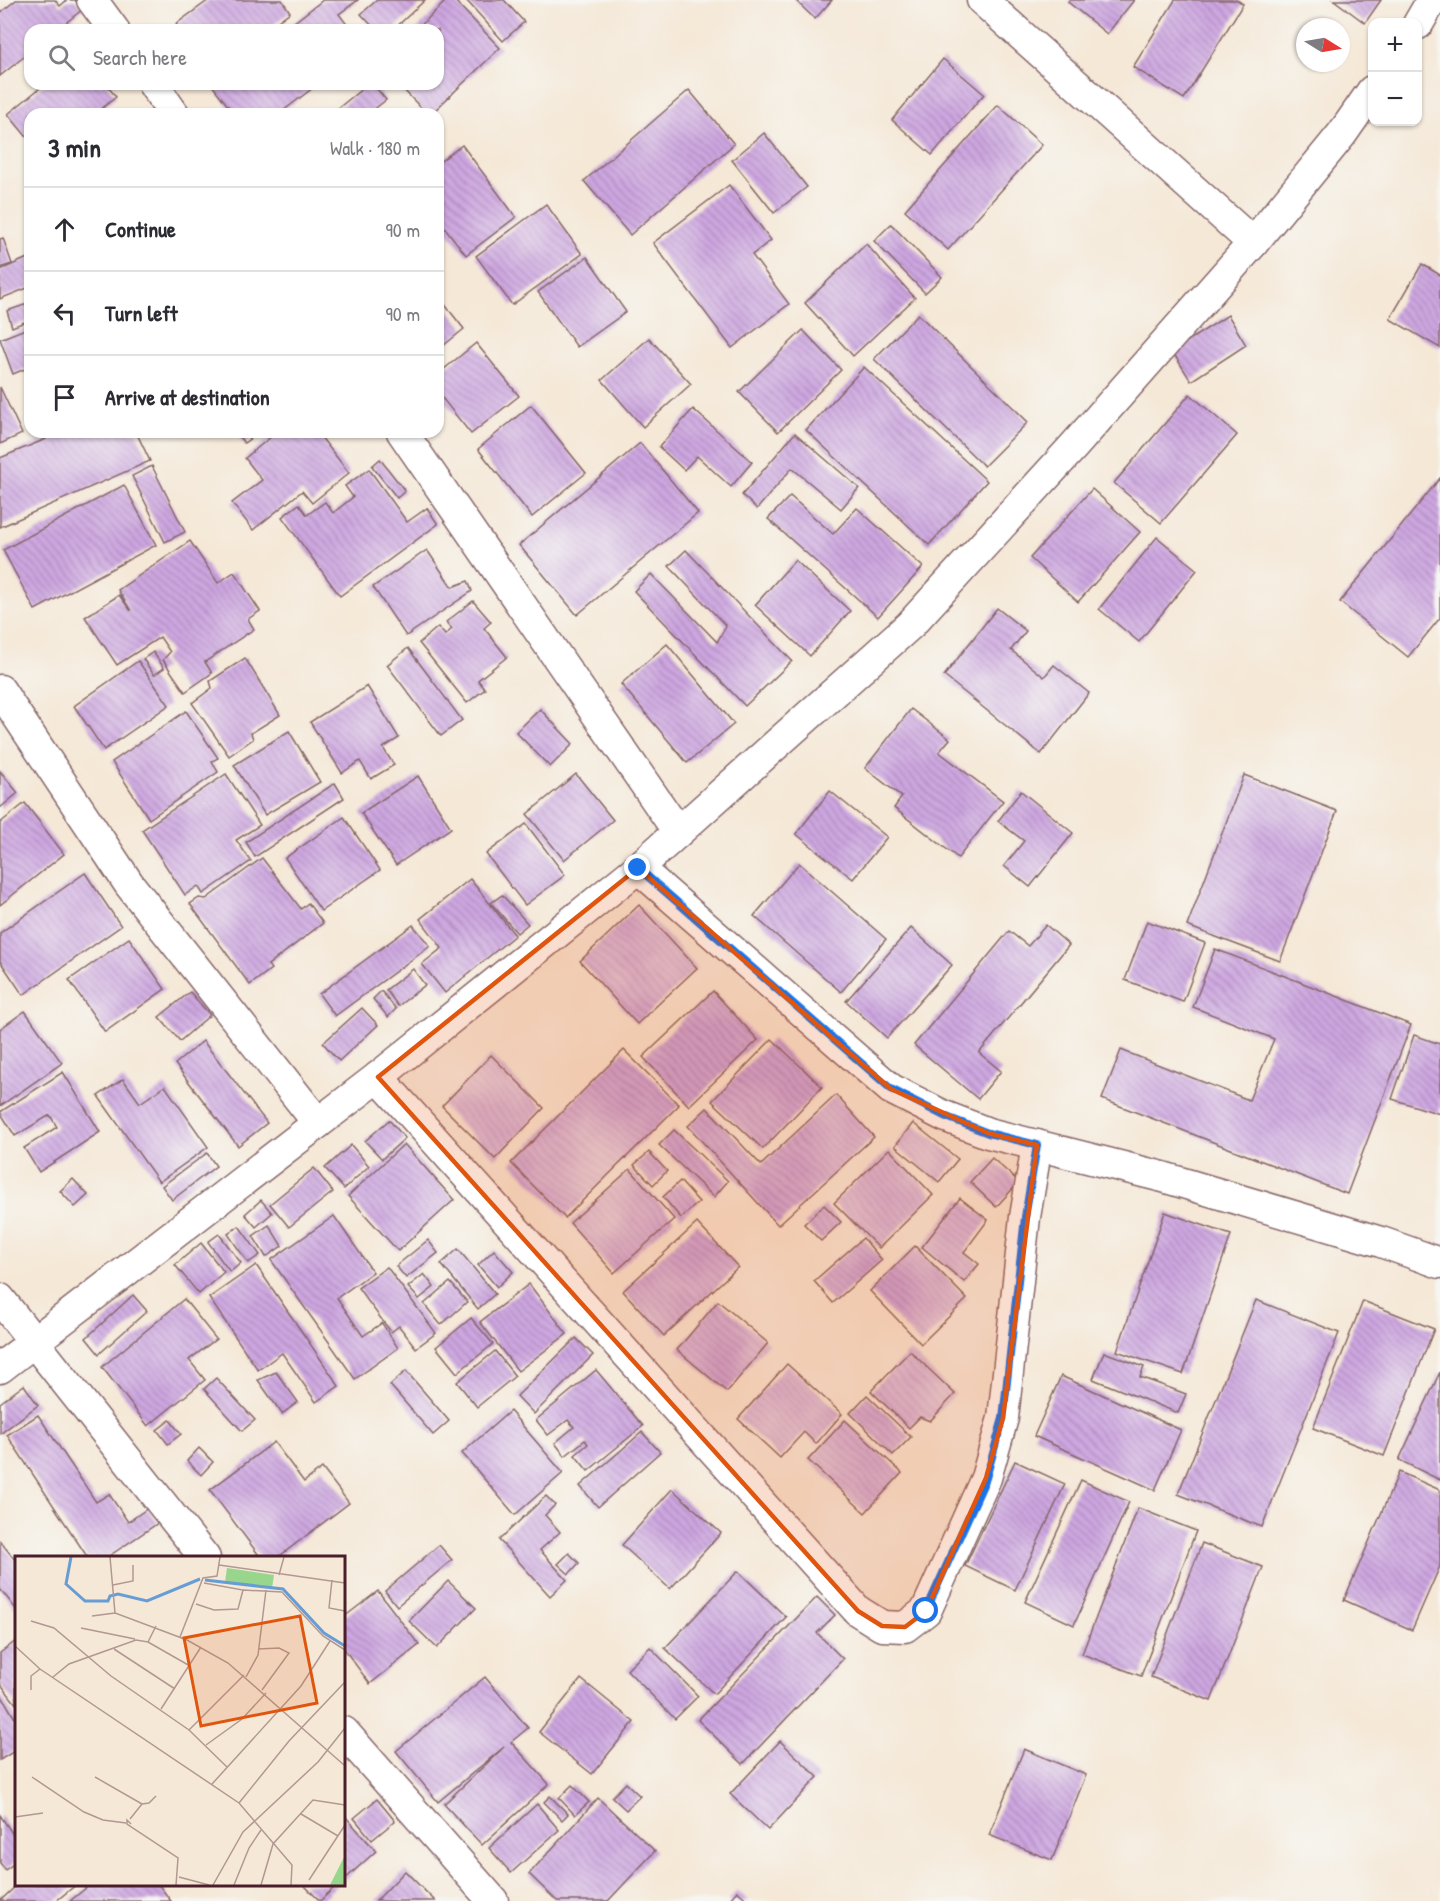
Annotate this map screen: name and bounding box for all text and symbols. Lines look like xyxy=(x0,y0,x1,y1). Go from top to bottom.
north arrow xyxy=(1296,18,1350,72)
map controls xyxy=(1368,18,1422,126)
button: + xyxy=(1368,18,1422,72)
search box xyxy=(24,24,444,90)
icon: search xyxy=(45,41,78,74)
text: Search here xyxy=(93,42,187,72)
button: − xyxy=(1368,72,1422,126)
text: 3 min xyxy=(48,130,101,165)
text: Walk · 180 m xyxy=(330,134,420,161)
icon: ahead xyxy=(48,213,81,246)
text: Continue xyxy=(105,214,176,244)
text: 90 m xyxy=(386,216,420,243)
icon: left xyxy=(48,297,81,330)
text: Turn left xyxy=(105,298,178,328)
text: 90 m xyxy=(386,300,420,327)
icon: arrive xyxy=(48,381,81,414)
text: Arrive at destination xyxy=(105,382,270,412)
route end xyxy=(624,854,650,880)
inset map xyxy=(15,1556,345,1886)
route start xyxy=(912,1597,938,1623)

